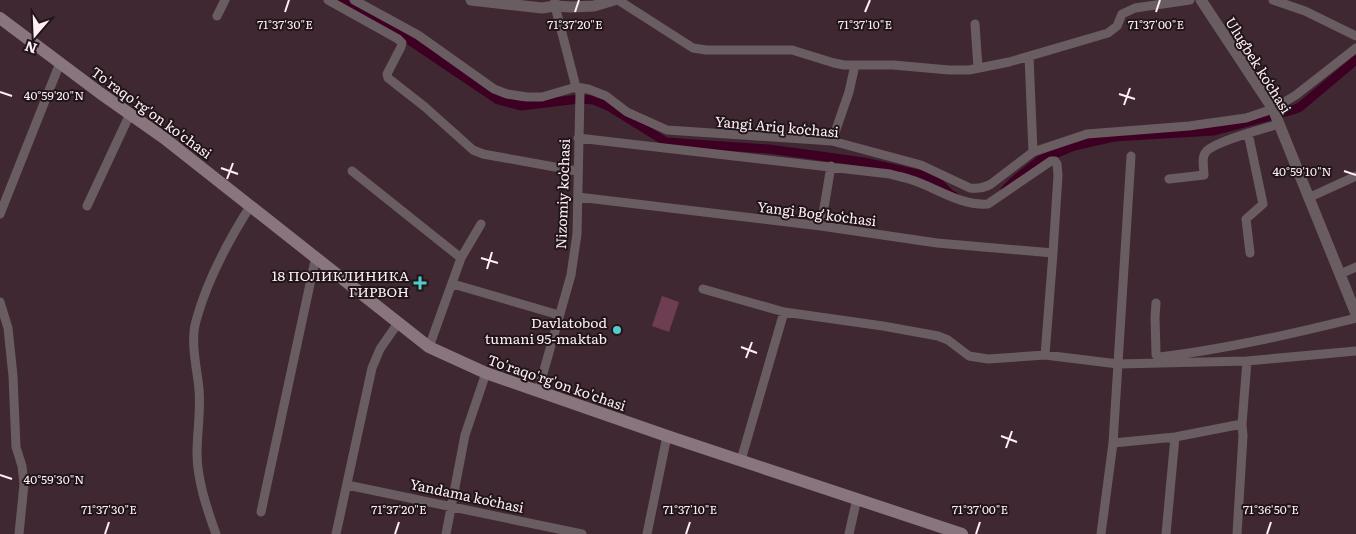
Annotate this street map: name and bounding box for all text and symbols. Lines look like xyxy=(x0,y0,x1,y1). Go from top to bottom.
north arrow xyxy=(10,10,60,60)
street label: Ulugʻbek koʻchasi xyxy=(1221,13,1297,117)
text: 71°37'30"E xyxy=(257,15,313,33)
text: 71°37'20"E xyxy=(547,15,603,33)
text: 71°37'10"E xyxy=(838,15,892,33)
text: 71°37'00"E xyxy=(1128,15,1184,33)
text: N xyxy=(21,37,39,60)
street label: To'raqo'rg'on ko'chasi xyxy=(88,61,217,163)
text: 40°59'20"N xyxy=(24,86,84,104)
street label: Yangi Ariq koʻchasi xyxy=(714,111,840,141)
street label: Nizomiy koʻchasi xyxy=(550,138,574,250)
text: 40°59'10"N xyxy=(1272,162,1332,180)
street label: Yangi Bogʻ koʻchasi xyxy=(756,196,878,230)
place label: 18 ПОЛИКЛИНИКА ГИРВОН xyxy=(272,265,410,301)
marker: 18 ПОЛИКЛИНИКА ГИРВОН xyxy=(413,276,427,290)
place label: Davlatobod tumani 95-maktab xyxy=(485,312,607,348)
marker: Davlatobod tumani 95-maktab xyxy=(611,324,623,336)
street label: To'raqo'rg'on ko'chasi xyxy=(485,349,629,415)
text: 40°59'30"N xyxy=(24,470,84,488)
street label: Yandama koʻchasi xyxy=(408,473,526,517)
text: 71°37'30"E xyxy=(81,500,137,518)
text: 71°37'20"E xyxy=(371,500,427,518)
text: 71°37'10"E xyxy=(663,500,717,518)
text: 71°37'00"E xyxy=(952,500,1008,518)
text: 71°36'50"E xyxy=(1243,500,1299,518)

